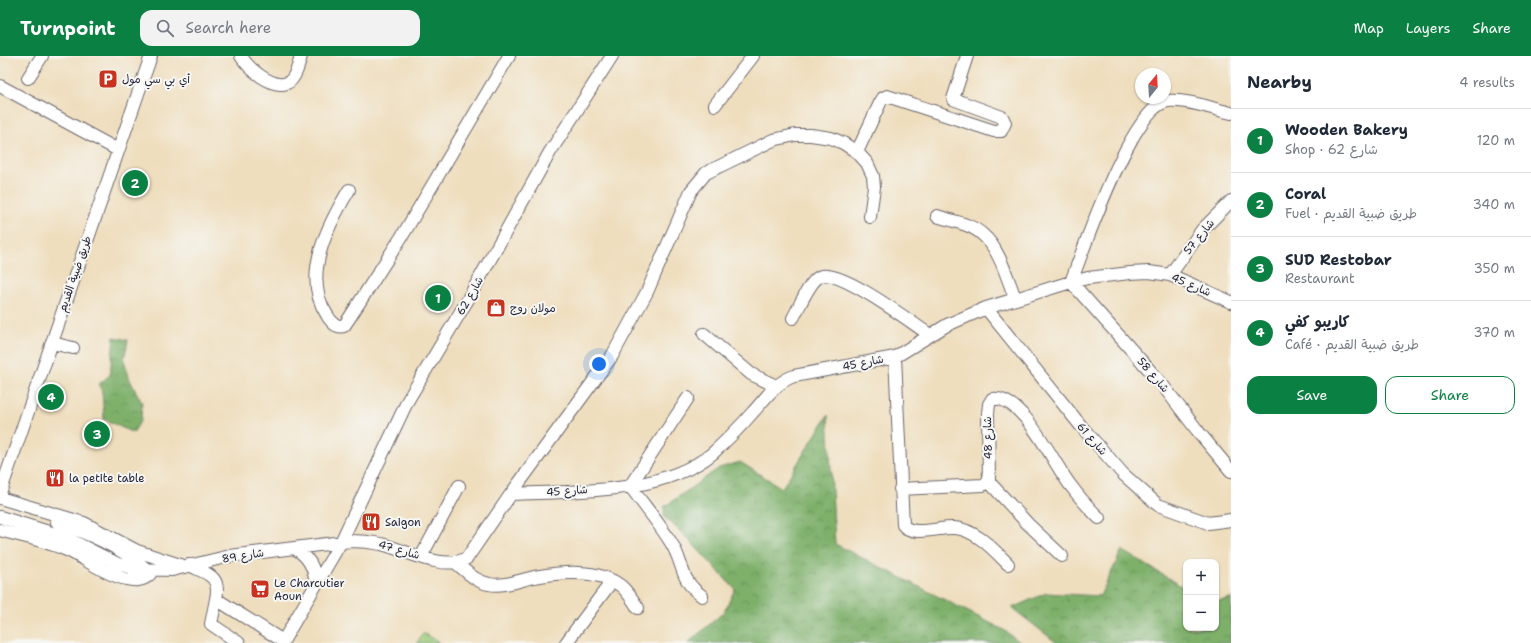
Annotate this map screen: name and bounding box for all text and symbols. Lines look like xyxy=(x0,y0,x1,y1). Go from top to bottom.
search box xyxy=(140,10,420,46)
text: Turnpoint xyxy=(20,16,116,41)
icon: search xyxy=(154,17,176,39)
text: Search here xyxy=(186,18,271,38)
text: Map xyxy=(1354,19,1384,37)
text: Layers xyxy=(1406,19,1450,37)
text: Share xyxy=(1472,19,1511,37)
parking icon: أي بي سي مول xyxy=(97,68,119,90)
north arrow xyxy=(1135,68,1171,104)
text: Nearby xyxy=(1247,71,1312,93)
place label: أي بي سي مول xyxy=(122,72,190,90)
text: 4 results xyxy=(1459,74,1515,91)
text: Wooden Bakery xyxy=(1285,120,1408,140)
text: 1 xyxy=(1257,132,1263,149)
text: 120 m xyxy=(1477,132,1515,149)
text: Shop · شارع 62 xyxy=(1285,141,1378,158)
pin: 2 xyxy=(122,168,148,198)
text: Coral xyxy=(1285,184,1326,204)
text: 2 xyxy=(1255,196,1265,213)
text: 340 m xyxy=(1473,196,1515,213)
text: Fuel · طريق ضبية القديم xyxy=(1285,205,1417,222)
street label: شارع 57 xyxy=(1180,216,1219,258)
street label: طريق ضبية القديم xyxy=(55,234,96,314)
text: SUD Restobar xyxy=(1285,250,1392,270)
text: 3 xyxy=(1255,260,1265,277)
text: 350 m xyxy=(1474,260,1515,277)
street label: شارع 45 xyxy=(1168,270,1213,301)
text: Restaurant xyxy=(1285,270,1355,287)
street label: شارع 62 xyxy=(453,274,488,319)
pin: 1 xyxy=(425,283,451,313)
shop icon: مولان روج xyxy=(485,297,507,319)
place label: مولان روج xyxy=(510,301,556,316)
text: كاريبو كفي xyxy=(1285,312,1349,332)
text: 4 xyxy=(1255,324,1265,341)
text: 370 m xyxy=(1473,324,1515,341)
text: Café · طريق ضبية القديم xyxy=(1285,336,1419,353)
street label: شارع 45 xyxy=(841,352,885,375)
your location xyxy=(589,354,609,374)
street label: شارع 58 xyxy=(1133,354,1172,396)
button: Save xyxy=(1247,376,1377,414)
button: Share xyxy=(1385,376,1515,414)
pin: 4 xyxy=(38,382,64,412)
street label: شارع 48 xyxy=(980,417,997,459)
pin: 3 xyxy=(84,419,110,449)
street label: شارع 61 xyxy=(1073,419,1110,459)
restaurant icon: la petite table xyxy=(44,467,66,489)
place label: la petite table xyxy=(69,471,144,486)
street label: شارع 45 xyxy=(546,482,588,501)
restaurant icon: Saigon xyxy=(360,511,382,533)
place label: Saigon xyxy=(385,515,421,530)
street label: شارع 47 xyxy=(376,537,421,564)
street label: شارع 89 xyxy=(221,545,265,568)
map controls xyxy=(1183,559,1219,631)
button: + xyxy=(1183,559,1219,595)
place label: Le Charcutier Aoun xyxy=(274,576,345,604)
supermarket icon: Le Charcutier Aoun xyxy=(249,578,271,600)
button: − xyxy=(1183,595,1219,631)

